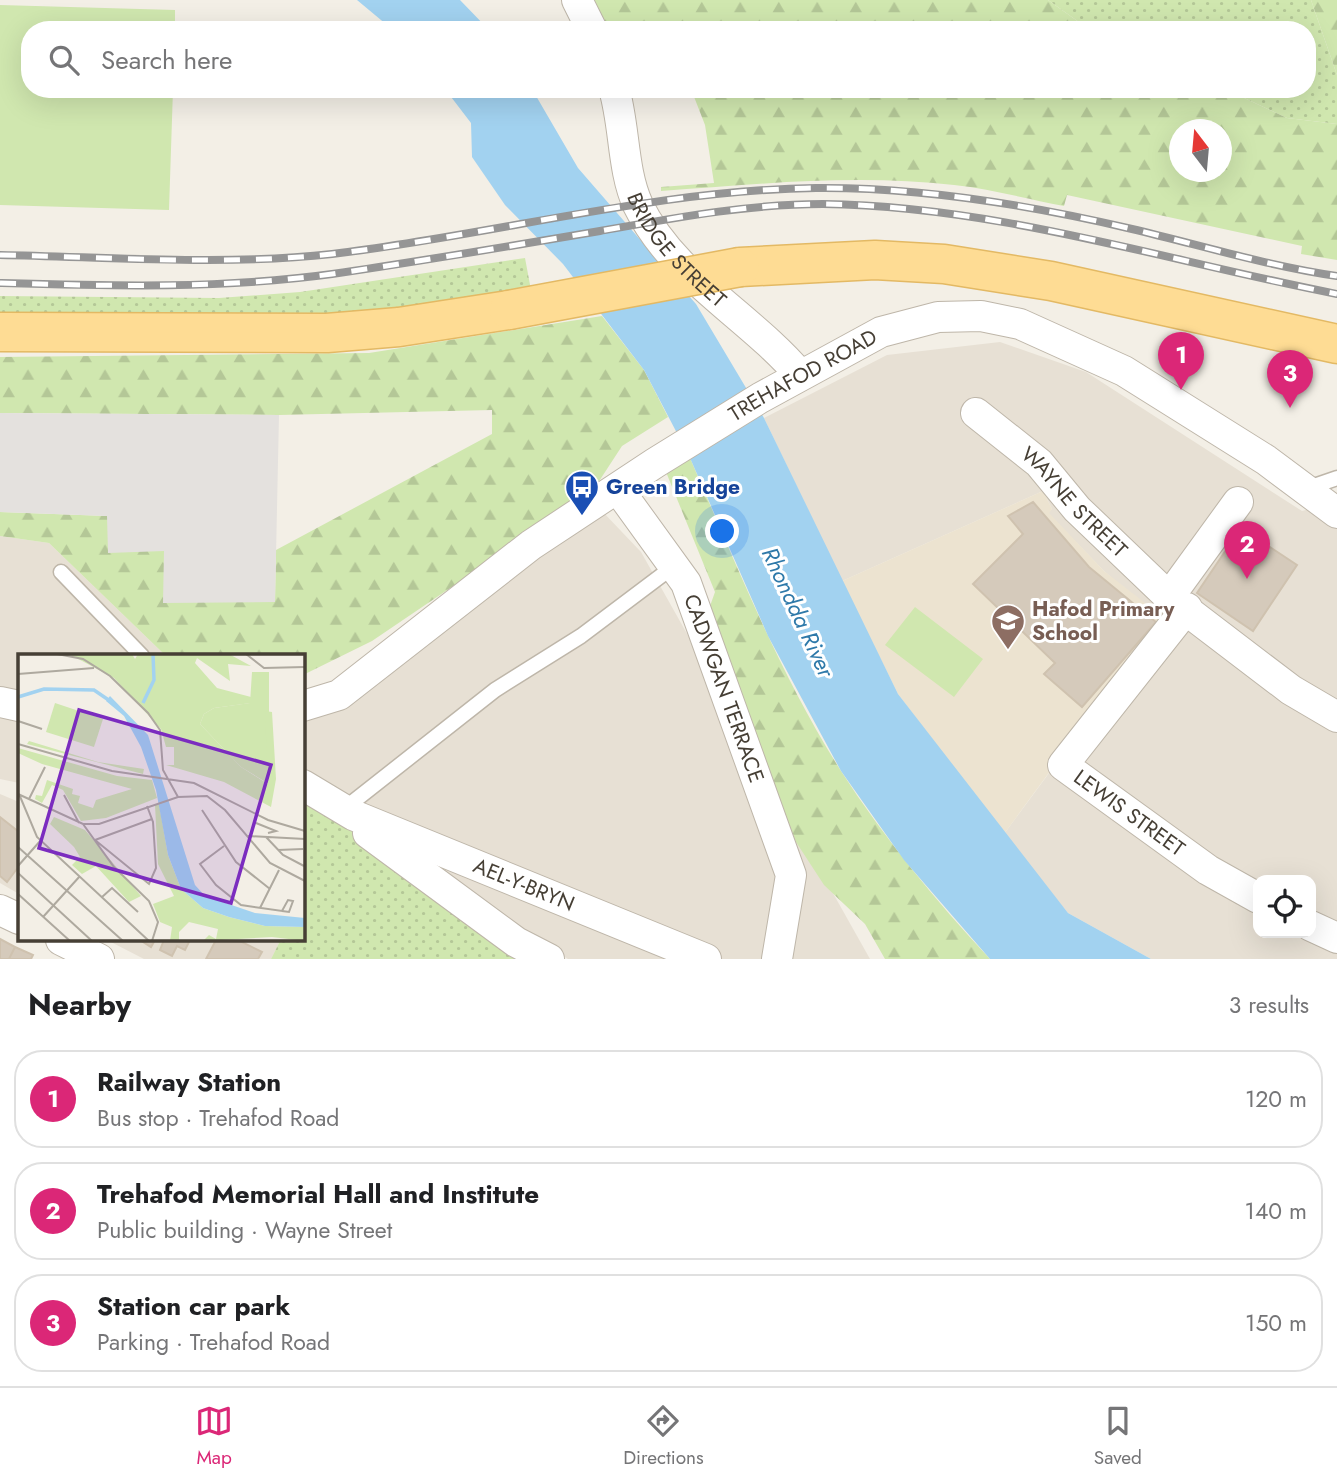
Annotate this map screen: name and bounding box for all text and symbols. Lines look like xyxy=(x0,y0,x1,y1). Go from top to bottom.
search box xyxy=(21,21,1316,98)
icon: search xyxy=(45,41,83,79)
text: Search here xyxy=(101,41,233,79)
north arrow xyxy=(1169,119,1232,182)
street label: BRIDGE STREET xyxy=(619,188,733,315)
street label: TREHAFOD ROAD xyxy=(723,322,882,429)
pin: 1 xyxy=(1158,332,1204,390)
pin: 3 xyxy=(1267,350,1313,408)
street label: WAYNE STREET xyxy=(1015,439,1134,565)
bus stop icon: Green Bridge xyxy=(563,468,601,517)
place label: Green Bridge xyxy=(606,472,740,502)
your location xyxy=(705,514,739,548)
pin: 2 xyxy=(1224,521,1270,579)
water label: Rhondda River xyxy=(753,541,844,684)
street label: CADWGAN TERRACE xyxy=(676,590,772,787)
place label: Hafod Primary School xyxy=(1032,594,1176,648)
school or university icon: Hafod Primary School xyxy=(989,602,1027,651)
inset map xyxy=(18,654,304,942)
street label: LEWIS STREET xyxy=(1068,763,1191,864)
street label: AEL-Y-BRYN xyxy=(469,851,579,919)
map controls xyxy=(1253,875,1316,938)
button: locate xyxy=(1253,875,1316,938)
text: Nearby xyxy=(28,983,131,1026)
text: 3 results xyxy=(1229,988,1309,1022)
text: Railway Station xyxy=(97,1063,281,1101)
text: 1 xyxy=(47,1082,59,1116)
text: 120 m xyxy=(1245,1082,1307,1116)
text: Bus stop · Trehafod Road xyxy=(97,1101,339,1135)
text: Trehafod Memorial Hall and Institute xyxy=(97,1175,539,1213)
text: 2 xyxy=(45,1194,61,1228)
text: 140 m xyxy=(1245,1194,1307,1228)
text: Public building · Wayne Street xyxy=(97,1213,392,1247)
text: Station car park xyxy=(97,1287,290,1325)
text: 3 xyxy=(46,1306,60,1340)
text: 150 m xyxy=(1245,1306,1307,1340)
text: Parking · Trehafod Road xyxy=(97,1325,330,1359)
tab: Map xyxy=(195,1402,233,1471)
tab: Directions xyxy=(623,1402,704,1471)
tab: Saved xyxy=(1094,1402,1142,1471)

